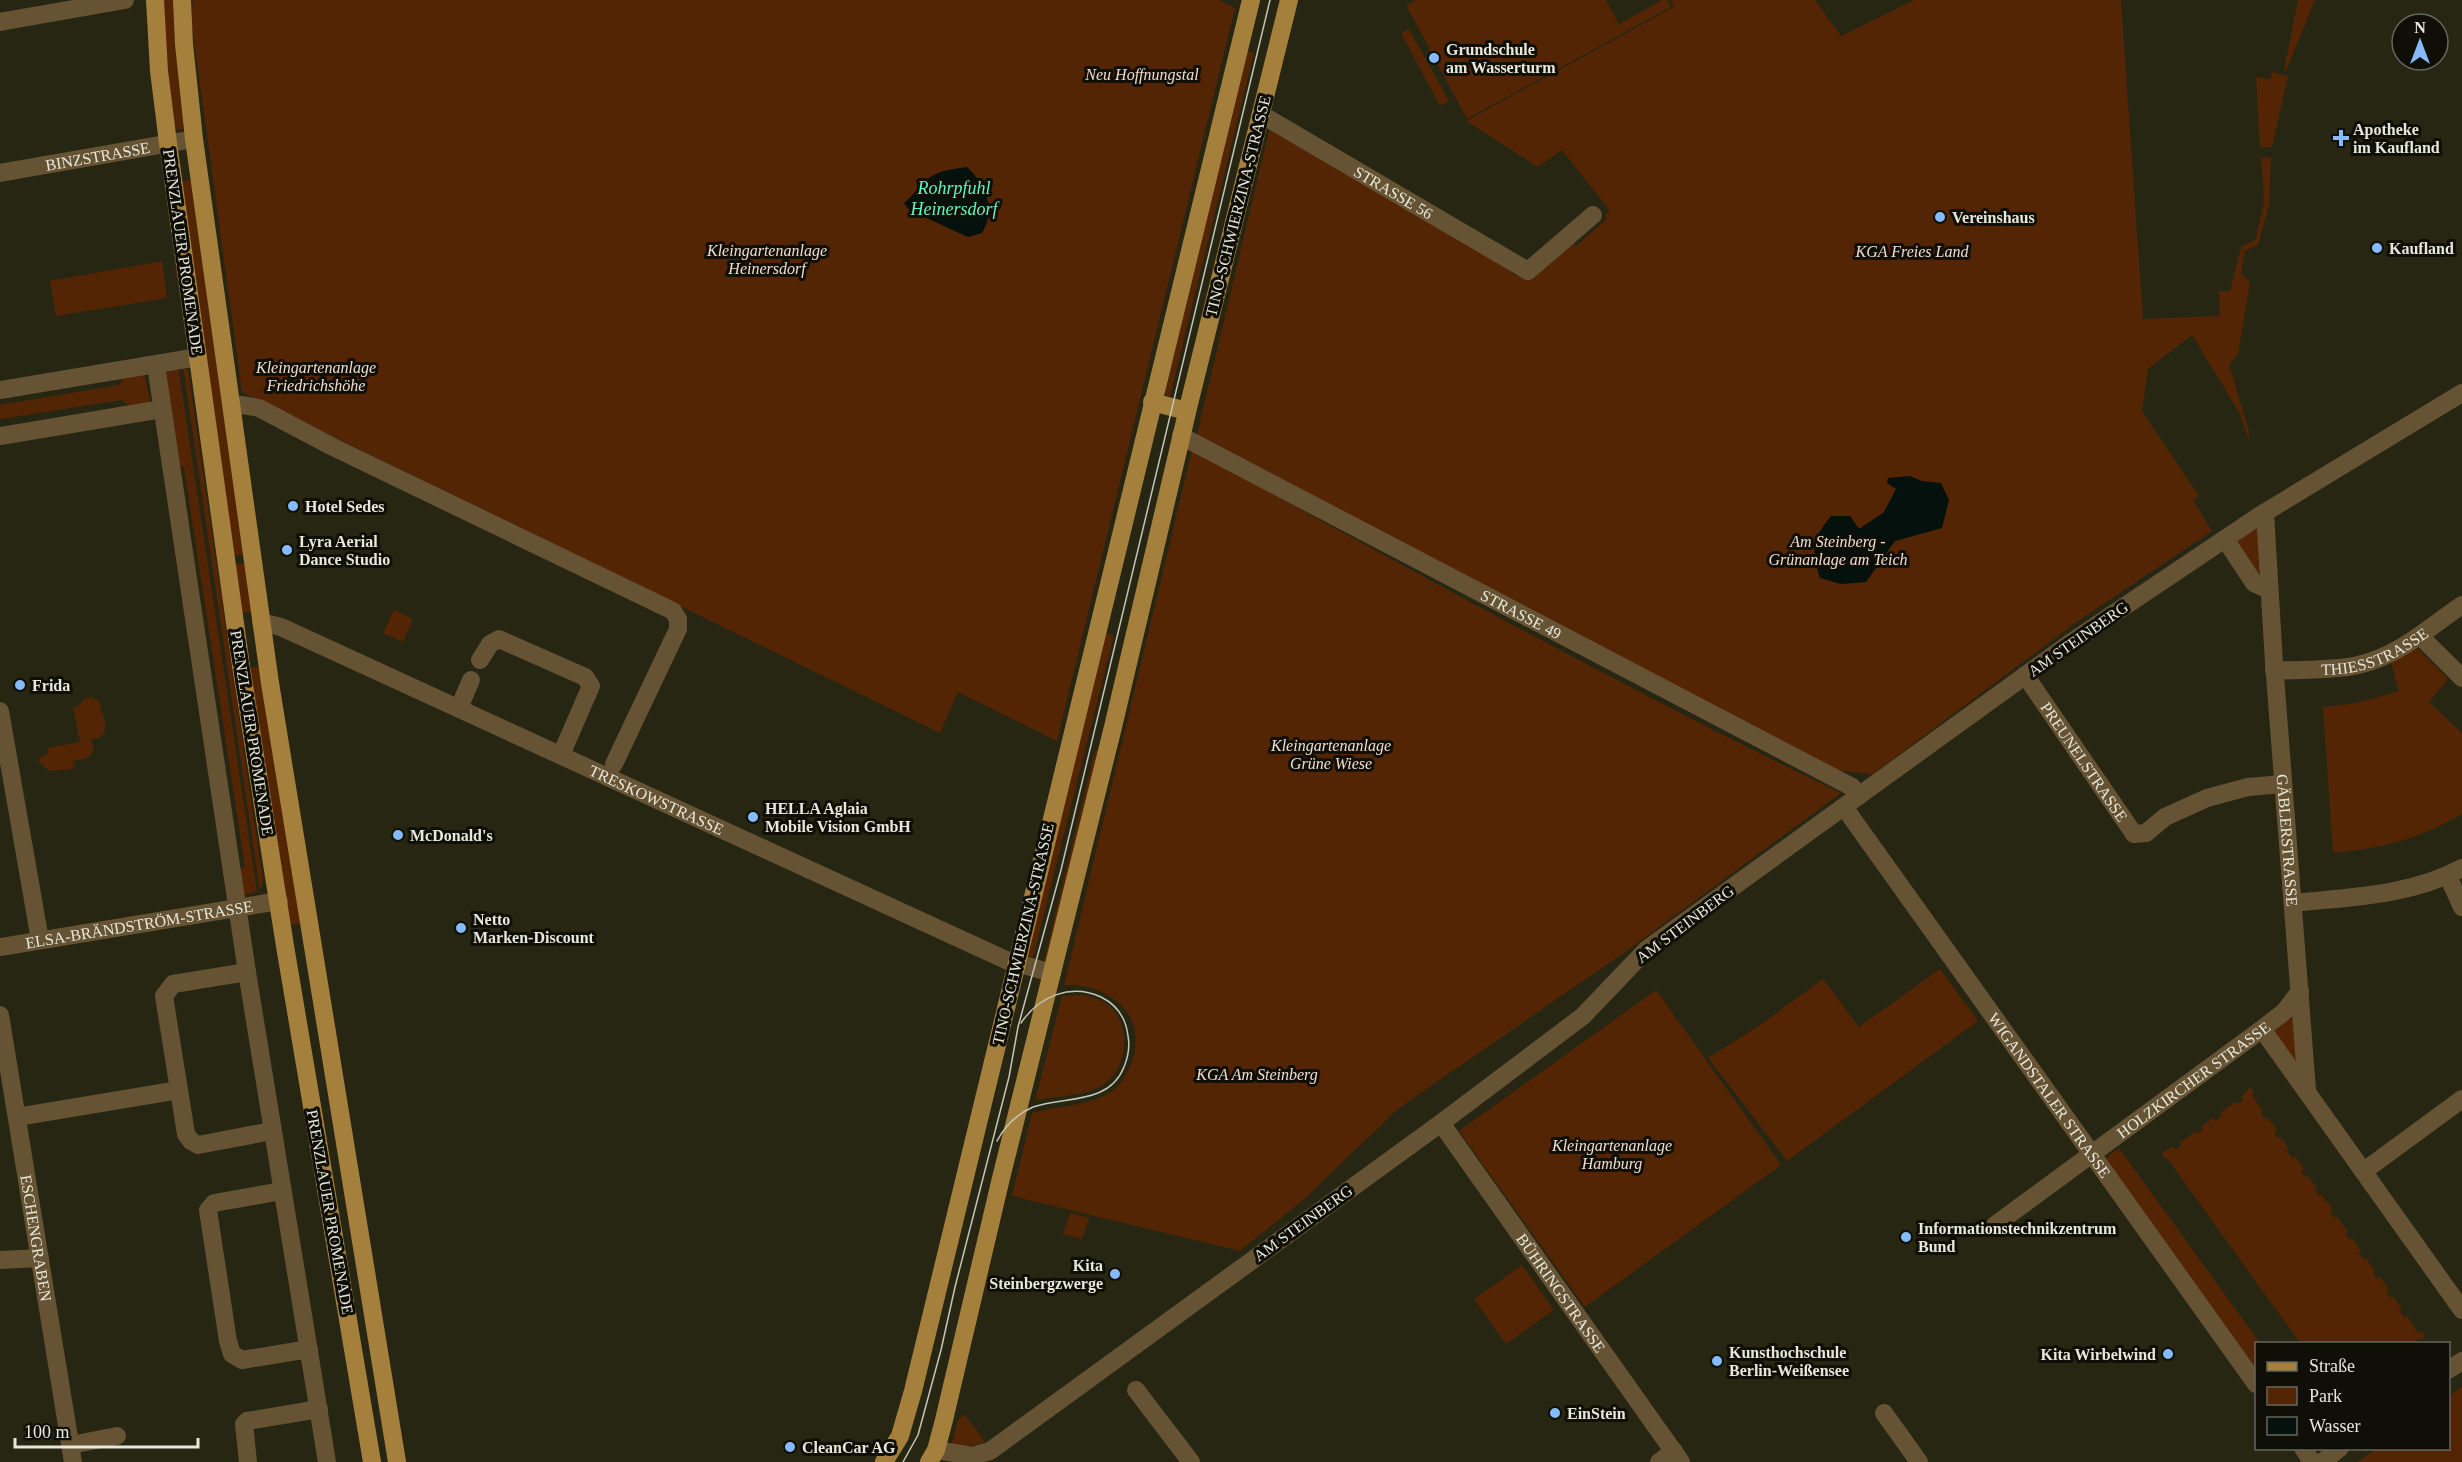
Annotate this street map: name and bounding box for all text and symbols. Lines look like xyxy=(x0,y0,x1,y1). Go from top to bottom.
north arrow xyxy=(2390,12,2450,72)
text: N xyxy=(2414,19,2426,36)
place label: Grundschule am Wasserturm xyxy=(1446,41,1556,76)
marker: Grundschule am Wasserturm xyxy=(1427,51,1441,65)
park label: Neu Hoffnungstal xyxy=(1084,66,1199,84)
street label: TINO-SCHWIERZINA-STRASSE xyxy=(1202,94,1274,318)
place label: Apotheke im Kaufland xyxy=(2353,121,2440,156)
marker: Apotheke im Kaufland xyxy=(2334,131,2348,145)
street label: BINZSTRASSE xyxy=(44,138,151,173)
street label: PRENZLAUER PROMENADE xyxy=(160,148,206,356)
street label: STRASSE 56 xyxy=(1351,162,1436,222)
water label: Rohrpfuhl Heinersdorf xyxy=(910,178,1000,219)
place label: Vereinshaus xyxy=(1952,209,2035,226)
marker: Vereinshaus xyxy=(1933,210,1947,224)
place label: Kaufland xyxy=(2389,240,2454,257)
marker: Kaufland xyxy=(2370,241,2384,255)
park label: Kleingartenanlage Heinersdorf xyxy=(706,242,827,278)
park label: KGA Freies Land xyxy=(1855,243,1969,260)
park label: Kleingartenanlage Friedrichshöhe xyxy=(255,359,376,394)
place label: Hotel Sedes xyxy=(305,498,385,515)
marker: Hotel Sedes xyxy=(286,499,300,513)
place label: Lyra Aerial Dance Studio xyxy=(299,533,390,568)
park label: Am Steinberg - Grünanlage am Teich xyxy=(1769,533,1907,569)
marker: Lyra Aerial Dance Studio xyxy=(280,543,294,557)
street label: STRASSE 49 xyxy=(1478,586,1564,642)
street label: AM STEINBERG xyxy=(2025,598,2131,680)
street label: THIESSTRASSE xyxy=(2321,624,2431,678)
street label: PRENZLAUER PROMENADE xyxy=(227,629,277,837)
place label: Frida xyxy=(32,677,70,694)
marker: Frida xyxy=(13,678,27,692)
street label: PREUNELSTRASSE xyxy=(2038,699,2131,824)
park label: Kleingartenanlage Grüne Wiese xyxy=(1270,737,1391,772)
street label: TRESKOWSTRASSE xyxy=(587,761,726,838)
street label: GÄBLERSTRASSE xyxy=(2274,773,2301,907)
place label: HELLA Aglaia Mobile Vision GmbH xyxy=(765,800,911,835)
marker: HELLA Aglaia Mobile Vision GmbH xyxy=(746,810,760,824)
street label: TINO-SCHWIERZINA-STRASSE xyxy=(989,821,1057,1047)
place label: McDonald's xyxy=(410,827,493,844)
marker: McDonald's xyxy=(391,828,405,842)
street label: AM STEINBERG xyxy=(1633,882,1738,966)
street label: ELSA-BRÄNDSTRÖM-STRASSE xyxy=(24,897,254,951)
place label: Netto Marken-Discount xyxy=(473,911,595,946)
marker: Netto Marken-Discount xyxy=(454,921,468,935)
street label: WIGANDSTALER STRASSE xyxy=(1985,1009,2114,1181)
street label: HOLZKIRCHER STRASSE xyxy=(2114,1018,2273,1141)
park label: KGA Am Steinberg xyxy=(1195,1066,1318,1084)
street label: PRENZLAUER PROMENADE xyxy=(304,1108,356,1316)
park label: Kleingartenanlage Hamburg xyxy=(1551,1137,1672,1173)
street label: ESCHENGRABEN xyxy=(18,1173,55,1303)
street label: AM STEINBERG xyxy=(1250,1181,1356,1264)
place label: Informationstechnikzentrum Bund xyxy=(1918,1220,2117,1255)
street label: BÜHRINGSTRASSE xyxy=(1513,1230,1609,1355)
marker: Informationstechnikzentrum Bund xyxy=(1899,1230,1913,1244)
place label: Kita Steinbergzwerge xyxy=(989,1257,1103,1293)
marker: Kita Steinbergzwerge xyxy=(1108,1267,1122,1281)
legend xyxy=(2255,1342,2450,1450)
place label: Kunsthochschule Berlin-Weißensee xyxy=(1729,1344,1849,1379)
place label: Kita Wirbelwind xyxy=(2041,1346,2156,1363)
marker: Kita Wirbelwind xyxy=(2161,1347,2175,1361)
marker: Kunsthochschule Berlin-Weißensee xyxy=(1710,1354,1724,1368)
text: Straße xyxy=(2309,1356,2355,1376)
text: Park xyxy=(2309,1386,2342,1406)
place label: EinStein xyxy=(1567,1405,1626,1422)
marker: EinStein xyxy=(1548,1406,1562,1420)
scale bar xyxy=(15,1411,198,1449)
text: Wasser xyxy=(2309,1416,2361,1436)
text: 100 m xyxy=(24,1422,70,1442)
place label: CleanCar AG xyxy=(802,1439,896,1456)
marker: CleanCar AG xyxy=(783,1440,797,1454)

